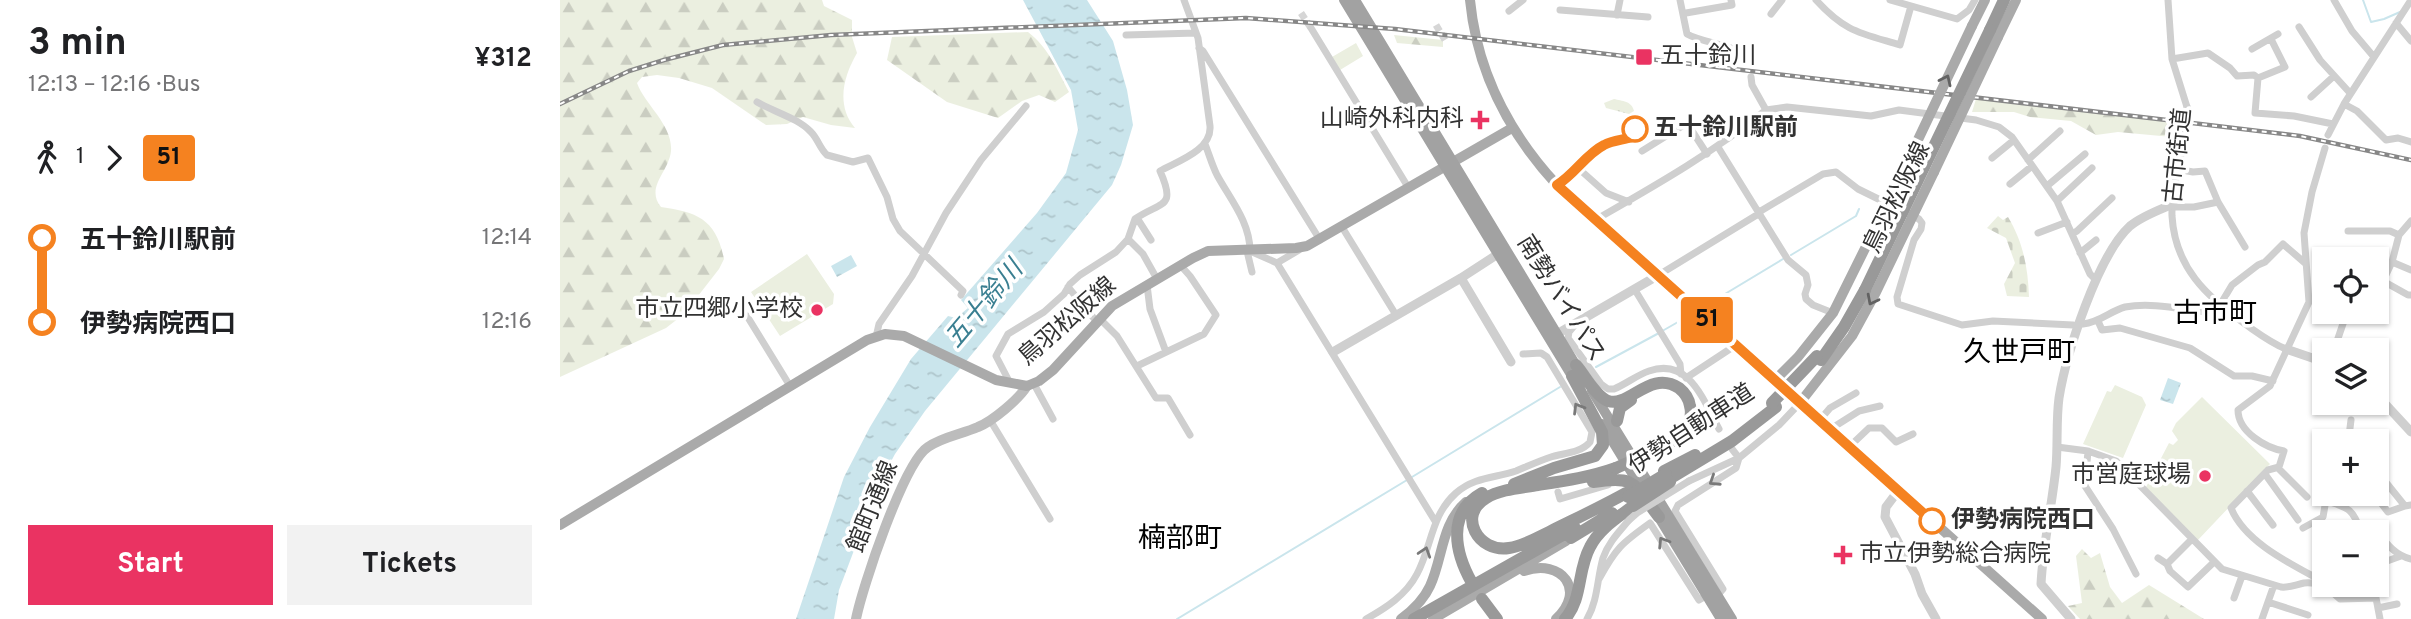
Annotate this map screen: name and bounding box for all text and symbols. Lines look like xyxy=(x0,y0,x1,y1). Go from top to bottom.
text: 3 min xyxy=(28,20,127,69)
place label: 五十鈴川 xyxy=(1660,42,1756,72)
text: ¥312 xyxy=(474,43,532,76)
marker: 五十鈴川 xyxy=(1634,47,1654,67)
text: 12:13 – 12:16 · Bus xyxy=(28,71,201,100)
one-way arrow xyxy=(1938,75,1952,87)
place label: 山崎外科内科 xyxy=(1320,105,1464,135)
street label: 古市街道 xyxy=(2159,107,2199,205)
marker: 山崎外科内科 xyxy=(1470,110,1490,130)
place label: 五十鈴川駅前 xyxy=(1654,114,1798,144)
marker: 五十鈴川駅前 xyxy=(1622,116,1648,142)
street label: 鳥羽松阪線 xyxy=(1858,137,1938,259)
icon: walk xyxy=(28,139,66,177)
icon: forward xyxy=(95,139,133,177)
text: 1 xyxy=(76,143,85,172)
text: 51 xyxy=(157,143,181,173)
text: 12:14 xyxy=(482,224,532,253)
text: 五十鈴川駅前 xyxy=(80,225,236,258)
street label: 南勢バイパス xyxy=(1509,230,1611,368)
map controls xyxy=(2312,247,2389,597)
button: locate xyxy=(2312,247,2389,324)
water label: 五十鈴川 xyxy=(939,252,1033,355)
street label: 鳥羽松阪線 xyxy=(1013,271,1123,373)
one-way arrow xyxy=(1866,293,1880,305)
place label: 市立四郷小学校 xyxy=(635,295,803,325)
line badge: 51 xyxy=(1676,297,1738,343)
district label: 古市町 xyxy=(2173,297,2257,333)
marker: 市立四郷小学校 xyxy=(809,302,825,318)
text: 51 xyxy=(1695,305,1719,335)
text: 12:16 xyxy=(482,308,532,337)
text: 伊勢病院西口 xyxy=(80,309,236,342)
district label: 久世戸町 xyxy=(1963,336,2075,372)
button: layers xyxy=(2312,338,2389,415)
street label: 伊勢自動車道 xyxy=(1623,378,1761,482)
one-way arrow xyxy=(1573,402,1586,415)
button: + xyxy=(2312,429,2389,506)
street label: 館町通線 xyxy=(842,457,906,557)
place label: 市営庭球場 xyxy=(2071,461,2191,491)
marker: 市営庭球場 xyxy=(2197,468,2213,484)
one-way arrow xyxy=(1709,473,1722,486)
place label: 伊勢病院西口 xyxy=(1951,506,2095,536)
marker: 伊勢病院西口 xyxy=(1919,508,1945,534)
button: − xyxy=(2312,520,2389,597)
district label: 楠部町 xyxy=(1138,522,1222,558)
button: Start xyxy=(28,525,273,605)
button: Tickets xyxy=(287,525,532,605)
one-way arrow xyxy=(1659,537,1672,550)
place label: 市立伊勢総合病院 xyxy=(1859,540,2051,570)
marker: 市立伊勢総合病院 xyxy=(1833,545,1853,565)
one-way arrow xyxy=(1417,546,1431,559)

